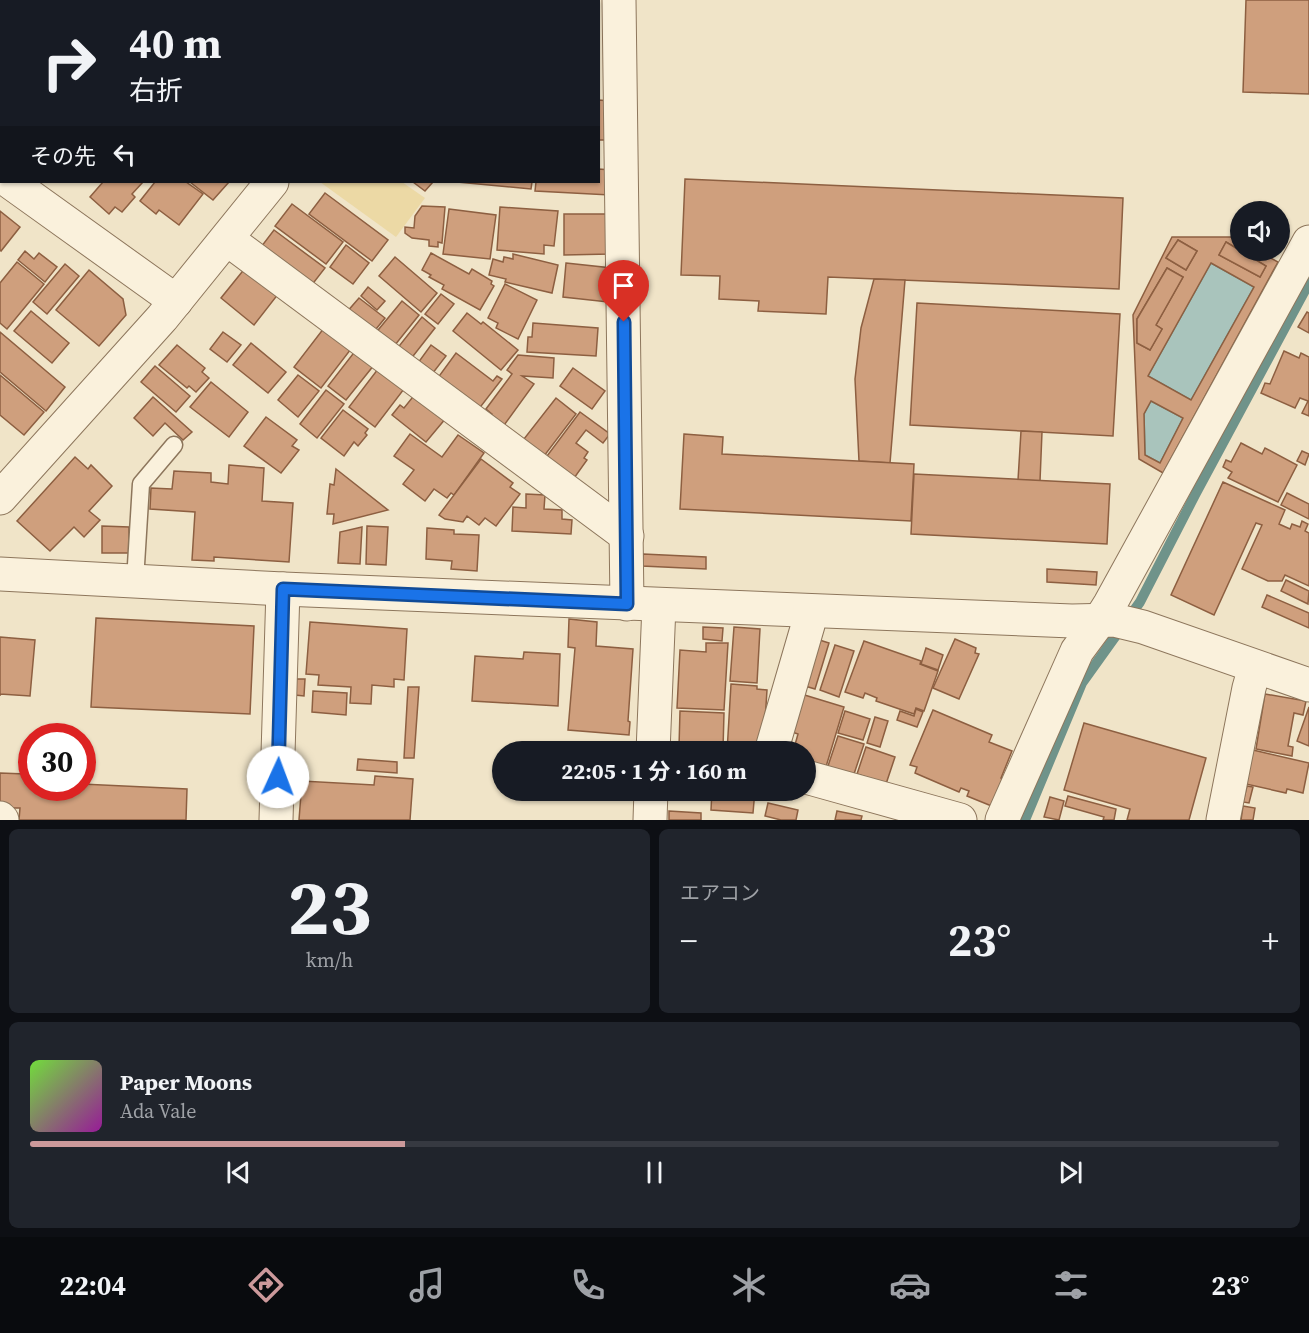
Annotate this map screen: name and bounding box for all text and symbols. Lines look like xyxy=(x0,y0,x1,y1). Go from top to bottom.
text: 40 m xyxy=(129,14,222,72)
icon: right xyxy=(30,24,108,102)
text: 右折 xyxy=(129,72,183,109)
icon: left xyxy=(108,138,141,171)
text: その先 xyxy=(30,141,96,171)
map controls xyxy=(1230,201,1290,261)
button: sound xyxy=(1230,201,1290,261)
pin xyxy=(598,260,649,322)
icon: arrive xyxy=(607,269,640,302)
speed limit sign: 30 xyxy=(18,723,96,801)
position arrow xyxy=(246,745,310,809)
text: 22:05 · 1 分 · 160 m xyxy=(561,756,747,786)
text: 23 xyxy=(287,853,372,960)
text: エアコン xyxy=(680,879,760,907)
text: 23° xyxy=(948,909,1011,971)
text: − xyxy=(680,918,698,963)
text: + xyxy=(1261,918,1279,963)
text: km/h xyxy=(306,946,353,974)
text: Paper Moons xyxy=(120,1067,252,1097)
text: Ada Vale xyxy=(120,1097,196,1125)
icon: previous xyxy=(222,1156,255,1189)
icon: pause xyxy=(638,1156,671,1189)
icon: next xyxy=(1054,1156,1087,1189)
icon: directions xyxy=(245,1264,287,1306)
icon: music xyxy=(406,1264,448,1306)
icon: phone xyxy=(567,1264,609,1306)
icon: climate xyxy=(728,1264,770,1306)
icon: car xyxy=(889,1264,931,1306)
icon: filters xyxy=(1050,1264,1092,1306)
text: 22:04 xyxy=(60,1267,126,1304)
text: 23° xyxy=(1211,1267,1249,1304)

